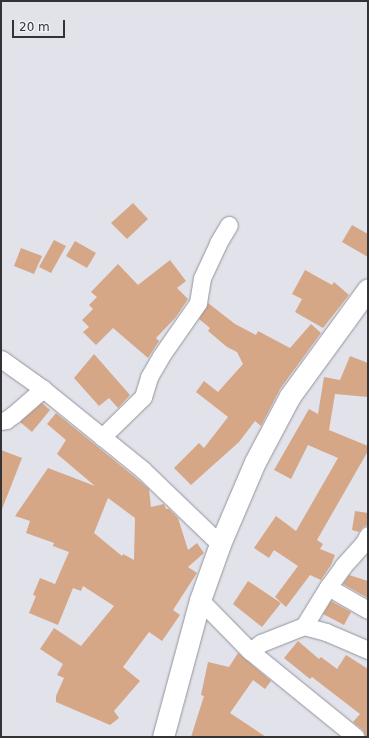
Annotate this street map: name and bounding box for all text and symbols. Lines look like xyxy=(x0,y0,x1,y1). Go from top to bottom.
scale bar xyxy=(14,12,67,38)
text: 20 m xyxy=(19,20,50,34)

